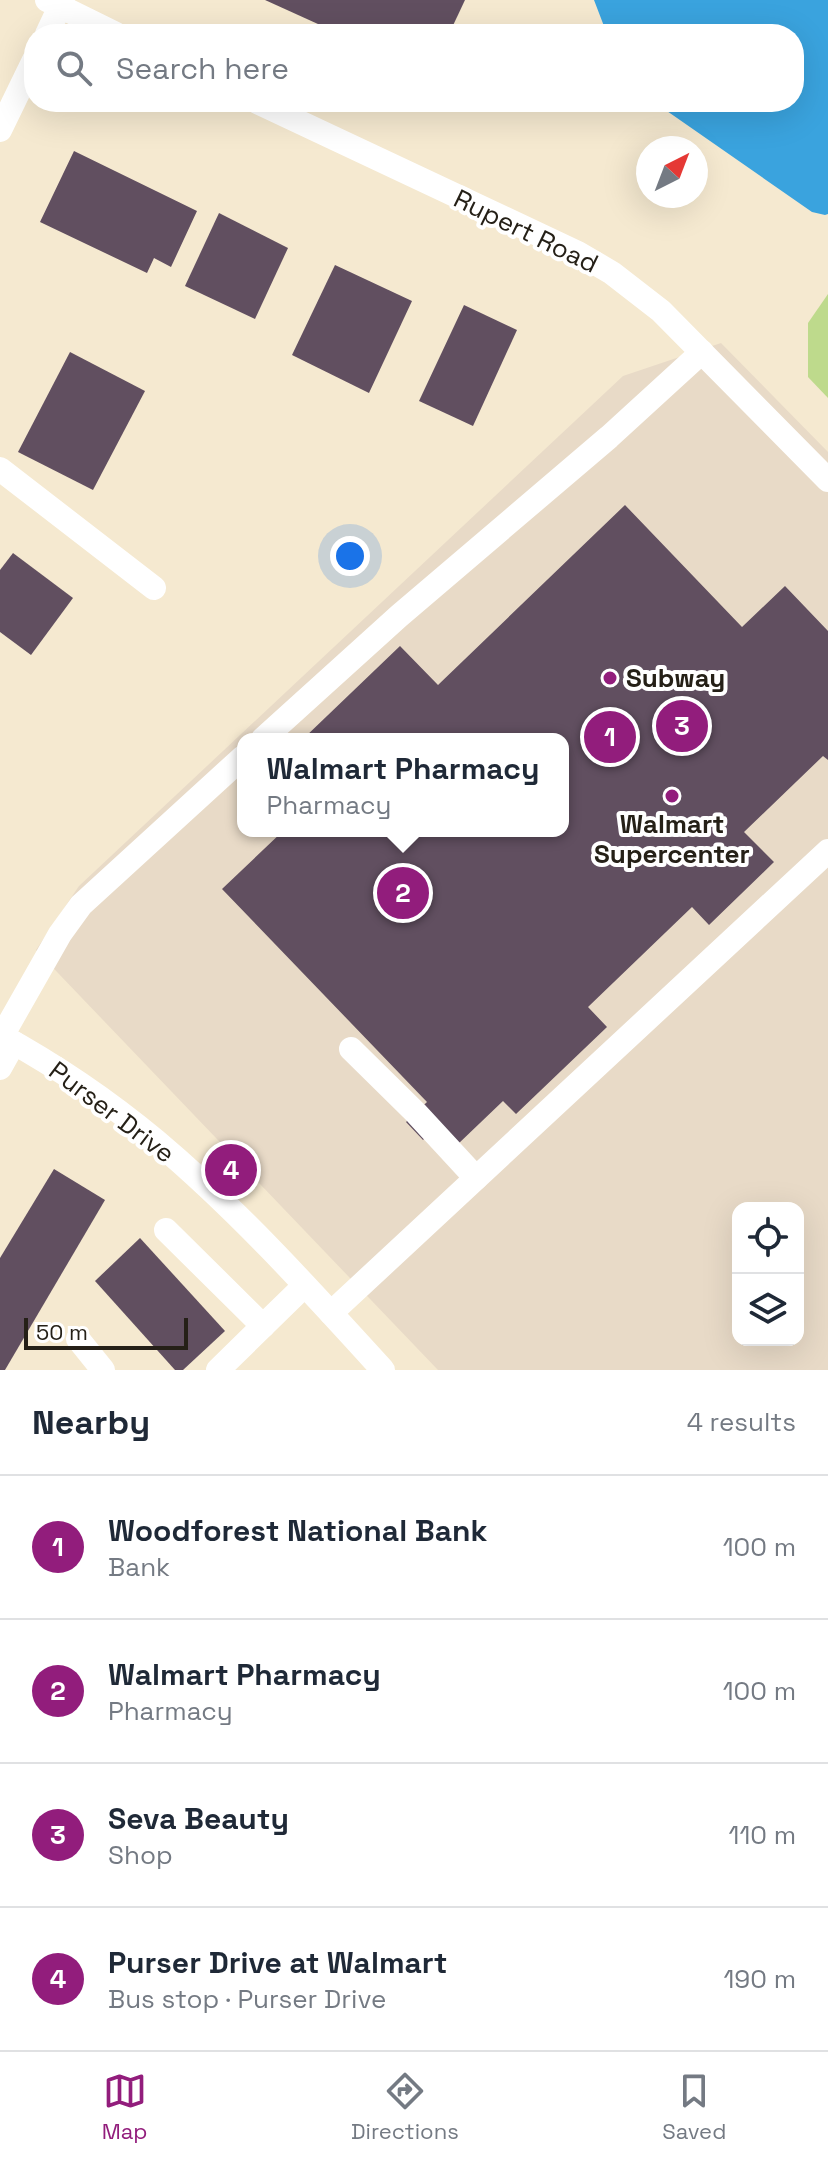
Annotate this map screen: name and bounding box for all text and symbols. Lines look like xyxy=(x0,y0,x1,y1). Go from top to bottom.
search box xyxy=(24,24,804,112)
icon: search xyxy=(52,46,96,90)
text: Search here xyxy=(116,49,289,88)
north arrow xyxy=(636,136,708,208)
street label: Rupert Road xyxy=(448,181,604,281)
your location xyxy=(330,536,370,576)
place label: Subway xyxy=(626,661,725,695)
marker: Subway xyxy=(601,669,619,687)
pin: 3 xyxy=(656,696,708,756)
pin: 1 xyxy=(584,707,636,767)
popup xyxy=(237,733,569,837)
text: Walmart Pharmacy xyxy=(267,749,539,788)
marker: Walmart Supercenter xyxy=(663,787,681,805)
text: Pharmacy xyxy=(267,788,391,822)
place label: Walmart Supercenter xyxy=(594,807,750,871)
pin: 2 xyxy=(377,863,429,923)
street label: Purser Drive xyxy=(42,1054,182,1170)
pin: 4 xyxy=(205,1140,257,1200)
map controls xyxy=(732,1202,804,1346)
button: locate xyxy=(732,1202,804,1274)
button: layers xyxy=(732,1274,804,1346)
scale bar xyxy=(24,1314,188,1350)
text: 50 m xyxy=(36,1318,88,1346)
text: Nearby xyxy=(32,1401,150,1444)
text: 4 results xyxy=(687,1405,796,1439)
text: Woodforest National Bank xyxy=(108,1511,487,1550)
text: 1 xyxy=(52,1530,64,1564)
text: 100 m xyxy=(723,1530,796,1564)
text: Bank xyxy=(108,1550,170,1584)
text: Walmart Pharmacy xyxy=(108,1655,381,1694)
text: 2 xyxy=(50,1674,66,1708)
text: 100 m xyxy=(723,1674,796,1708)
text: Pharmacy xyxy=(108,1694,233,1728)
text: Seva Beauty xyxy=(108,1799,289,1838)
text: 3 xyxy=(50,1818,66,1852)
text: 110 m xyxy=(729,1818,796,1852)
text: Shop xyxy=(108,1838,173,1872)
text: Purser Drive at Walmart xyxy=(108,1943,447,1982)
text: 4 xyxy=(50,1962,66,1996)
text: 190 m xyxy=(724,1962,796,1996)
text: Bus stop · Purser Drive xyxy=(108,1982,386,2016)
tab: Map xyxy=(102,2069,148,2145)
tab: Directions xyxy=(351,2069,459,2145)
tab: Saved xyxy=(662,2069,726,2145)

